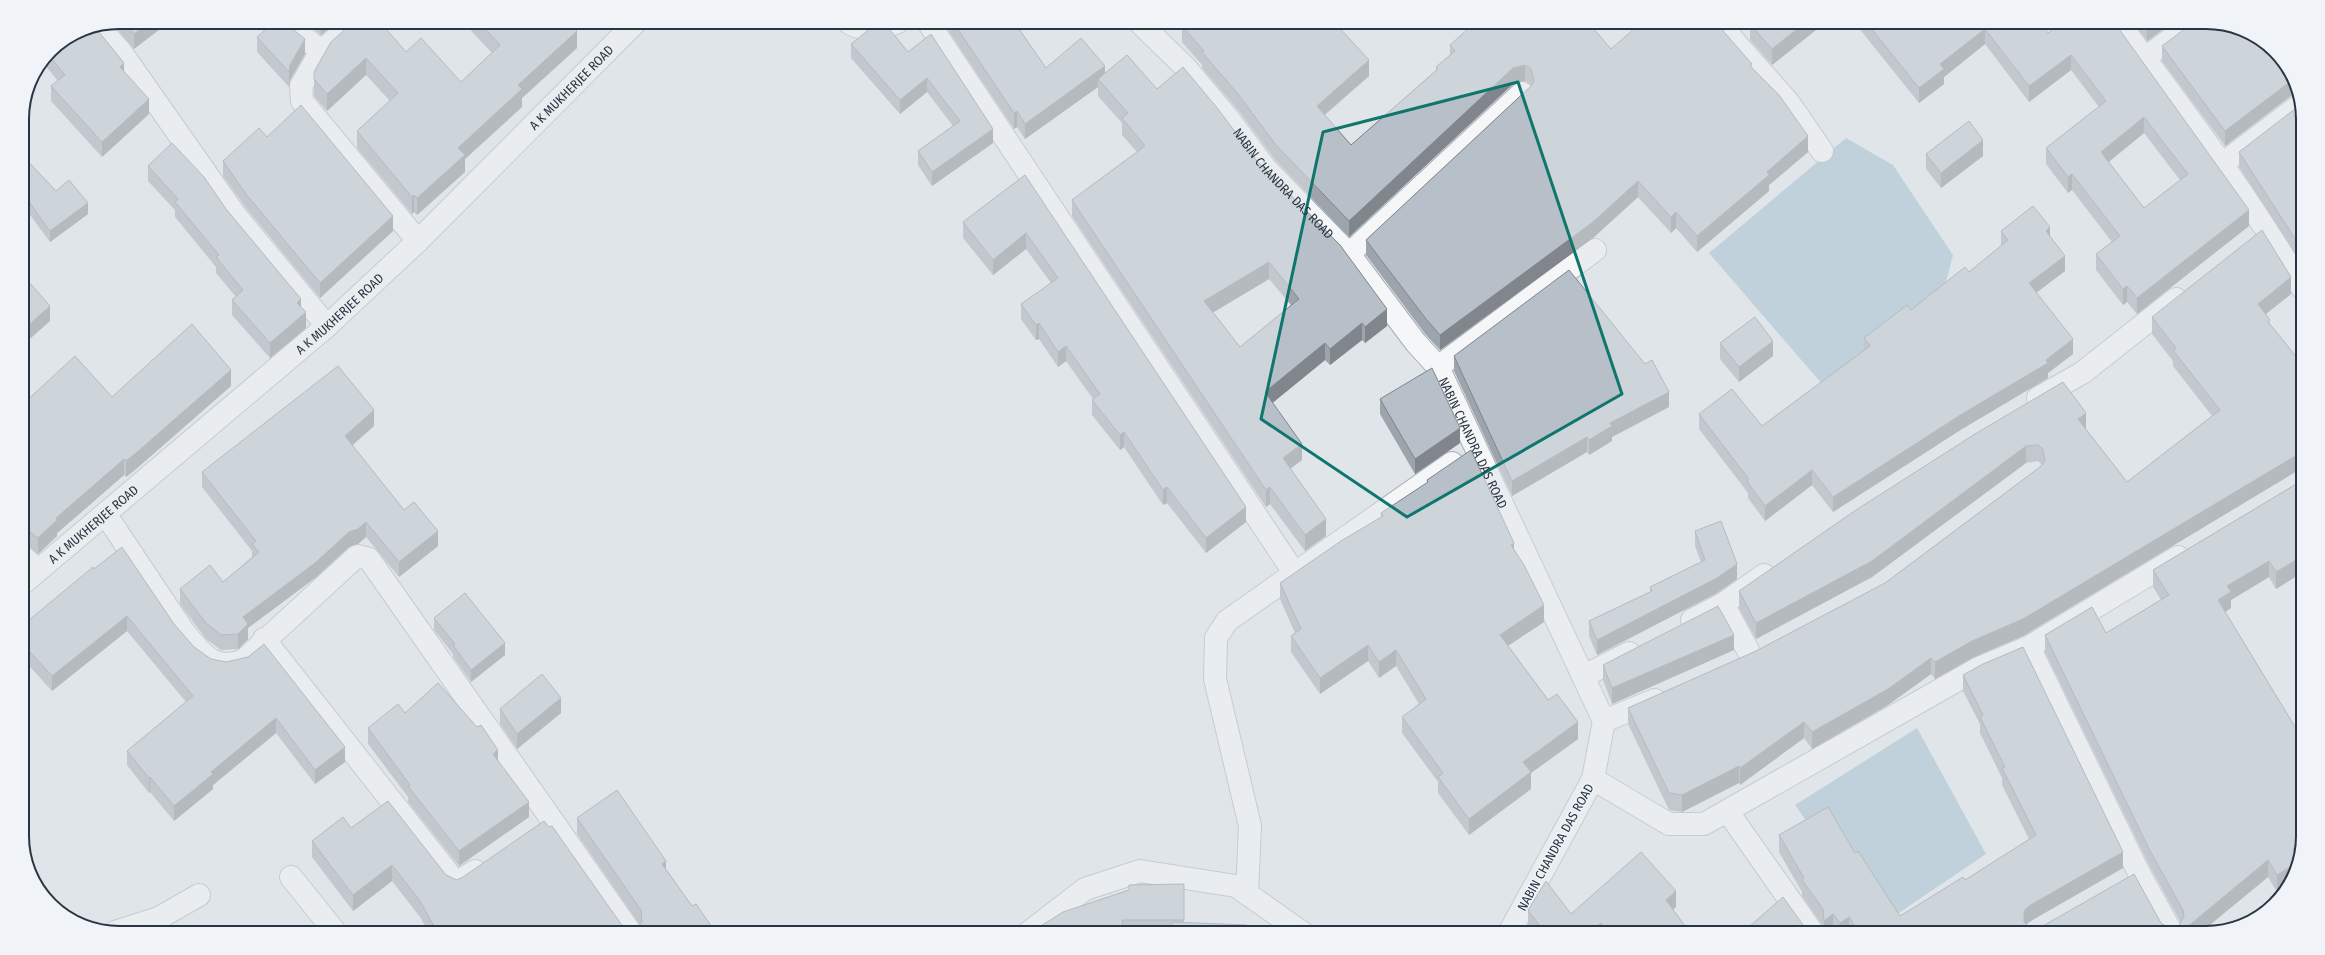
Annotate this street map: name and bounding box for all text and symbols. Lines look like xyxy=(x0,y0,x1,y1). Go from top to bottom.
street label: A K MUKHERJEE ROAD xyxy=(526,42,617,133)
street label: NABIN CHANDRA DAS ROAD xyxy=(1230,125,1337,242)
street label: A K MUKHERJEE ROAD xyxy=(293,270,387,357)
street label: NABIN CHANDRA DAS ROAD xyxy=(1436,375,1510,511)
street label: A K MUKHERJEE ROAD xyxy=(45,482,141,566)
street label: NABIN CHANDRA DAS ROAD xyxy=(1514,781,1597,913)

